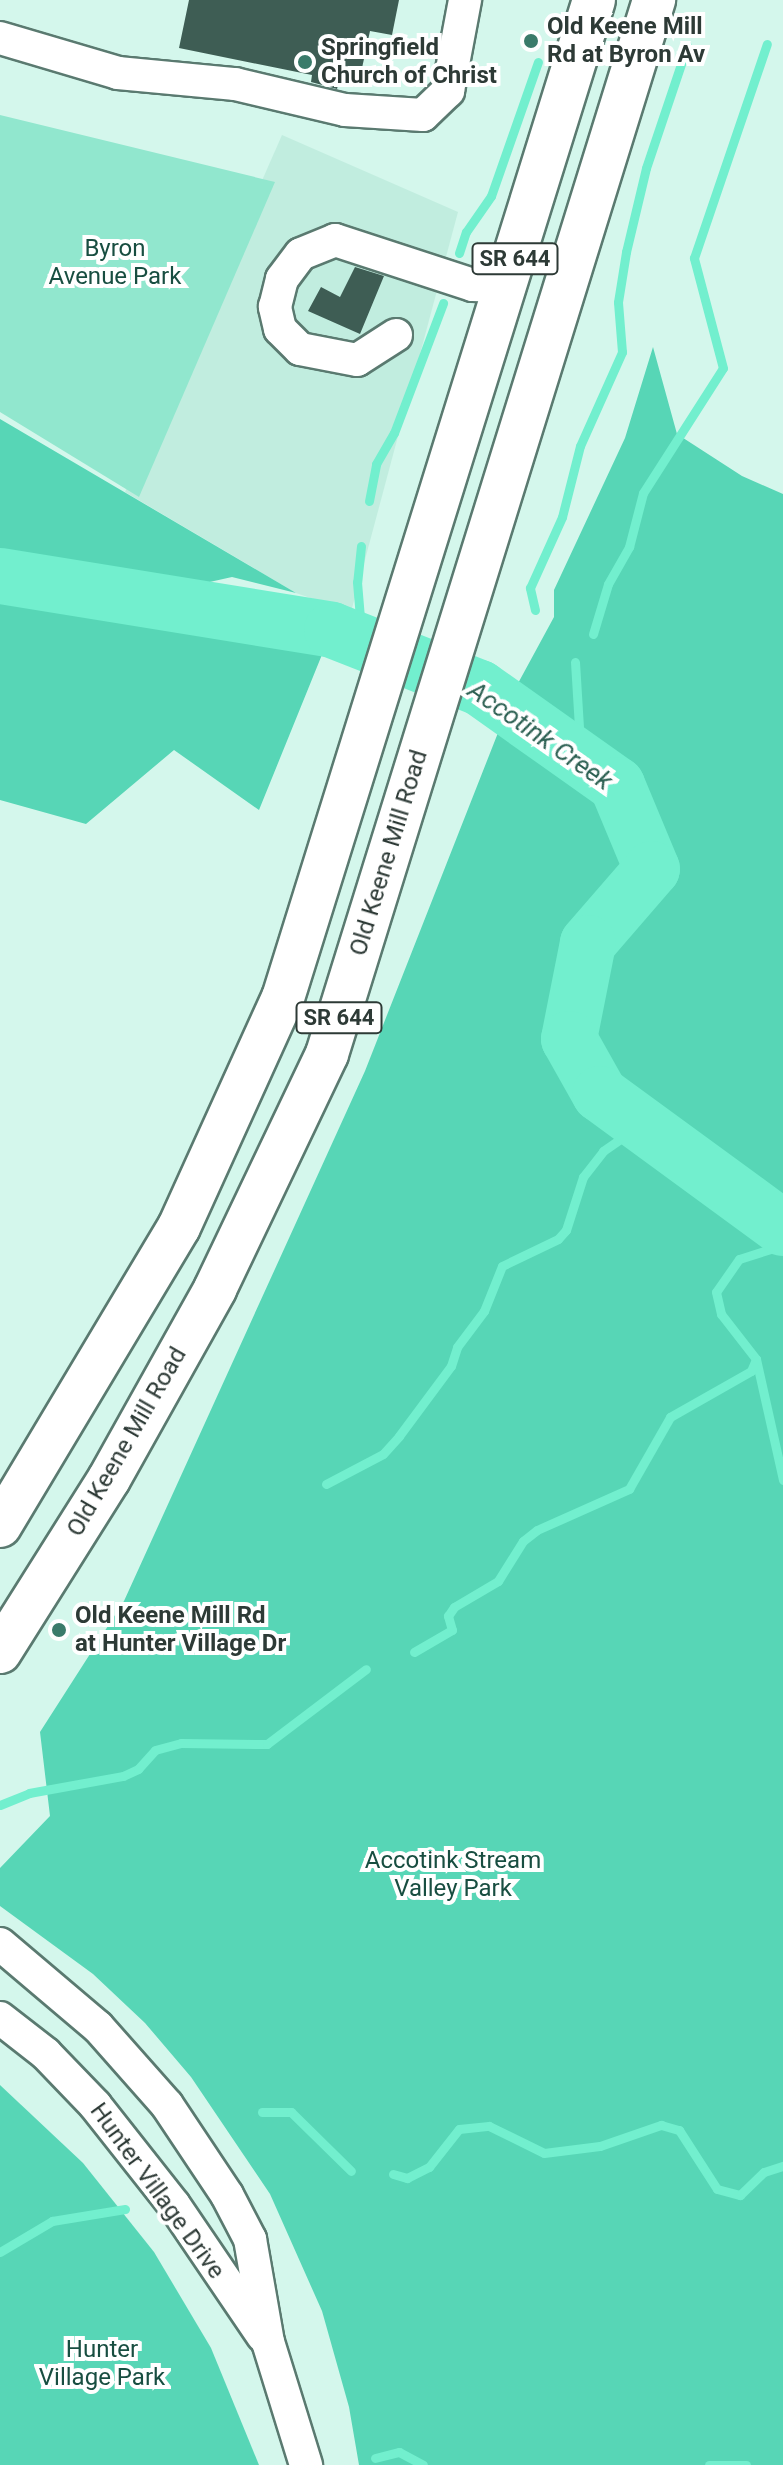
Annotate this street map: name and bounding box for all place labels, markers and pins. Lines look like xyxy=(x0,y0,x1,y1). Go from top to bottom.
place label: Old Keene Mill Rd at Byron Av xyxy=(547,13,705,69)
marker: Old Keene Mill Rd at Byron Av xyxy=(522,32,540,50)
place label: Springfield Church of Christ xyxy=(321,34,497,90)
marker: Springfield Church of Christ xyxy=(296,53,314,71)
place label: Old Keene Mill Rd at Hunter Village Dr xyxy=(75,1602,286,1658)
marker: Old Keene Mill Rd at Hunter Village Dr xyxy=(50,1621,68,1639)

